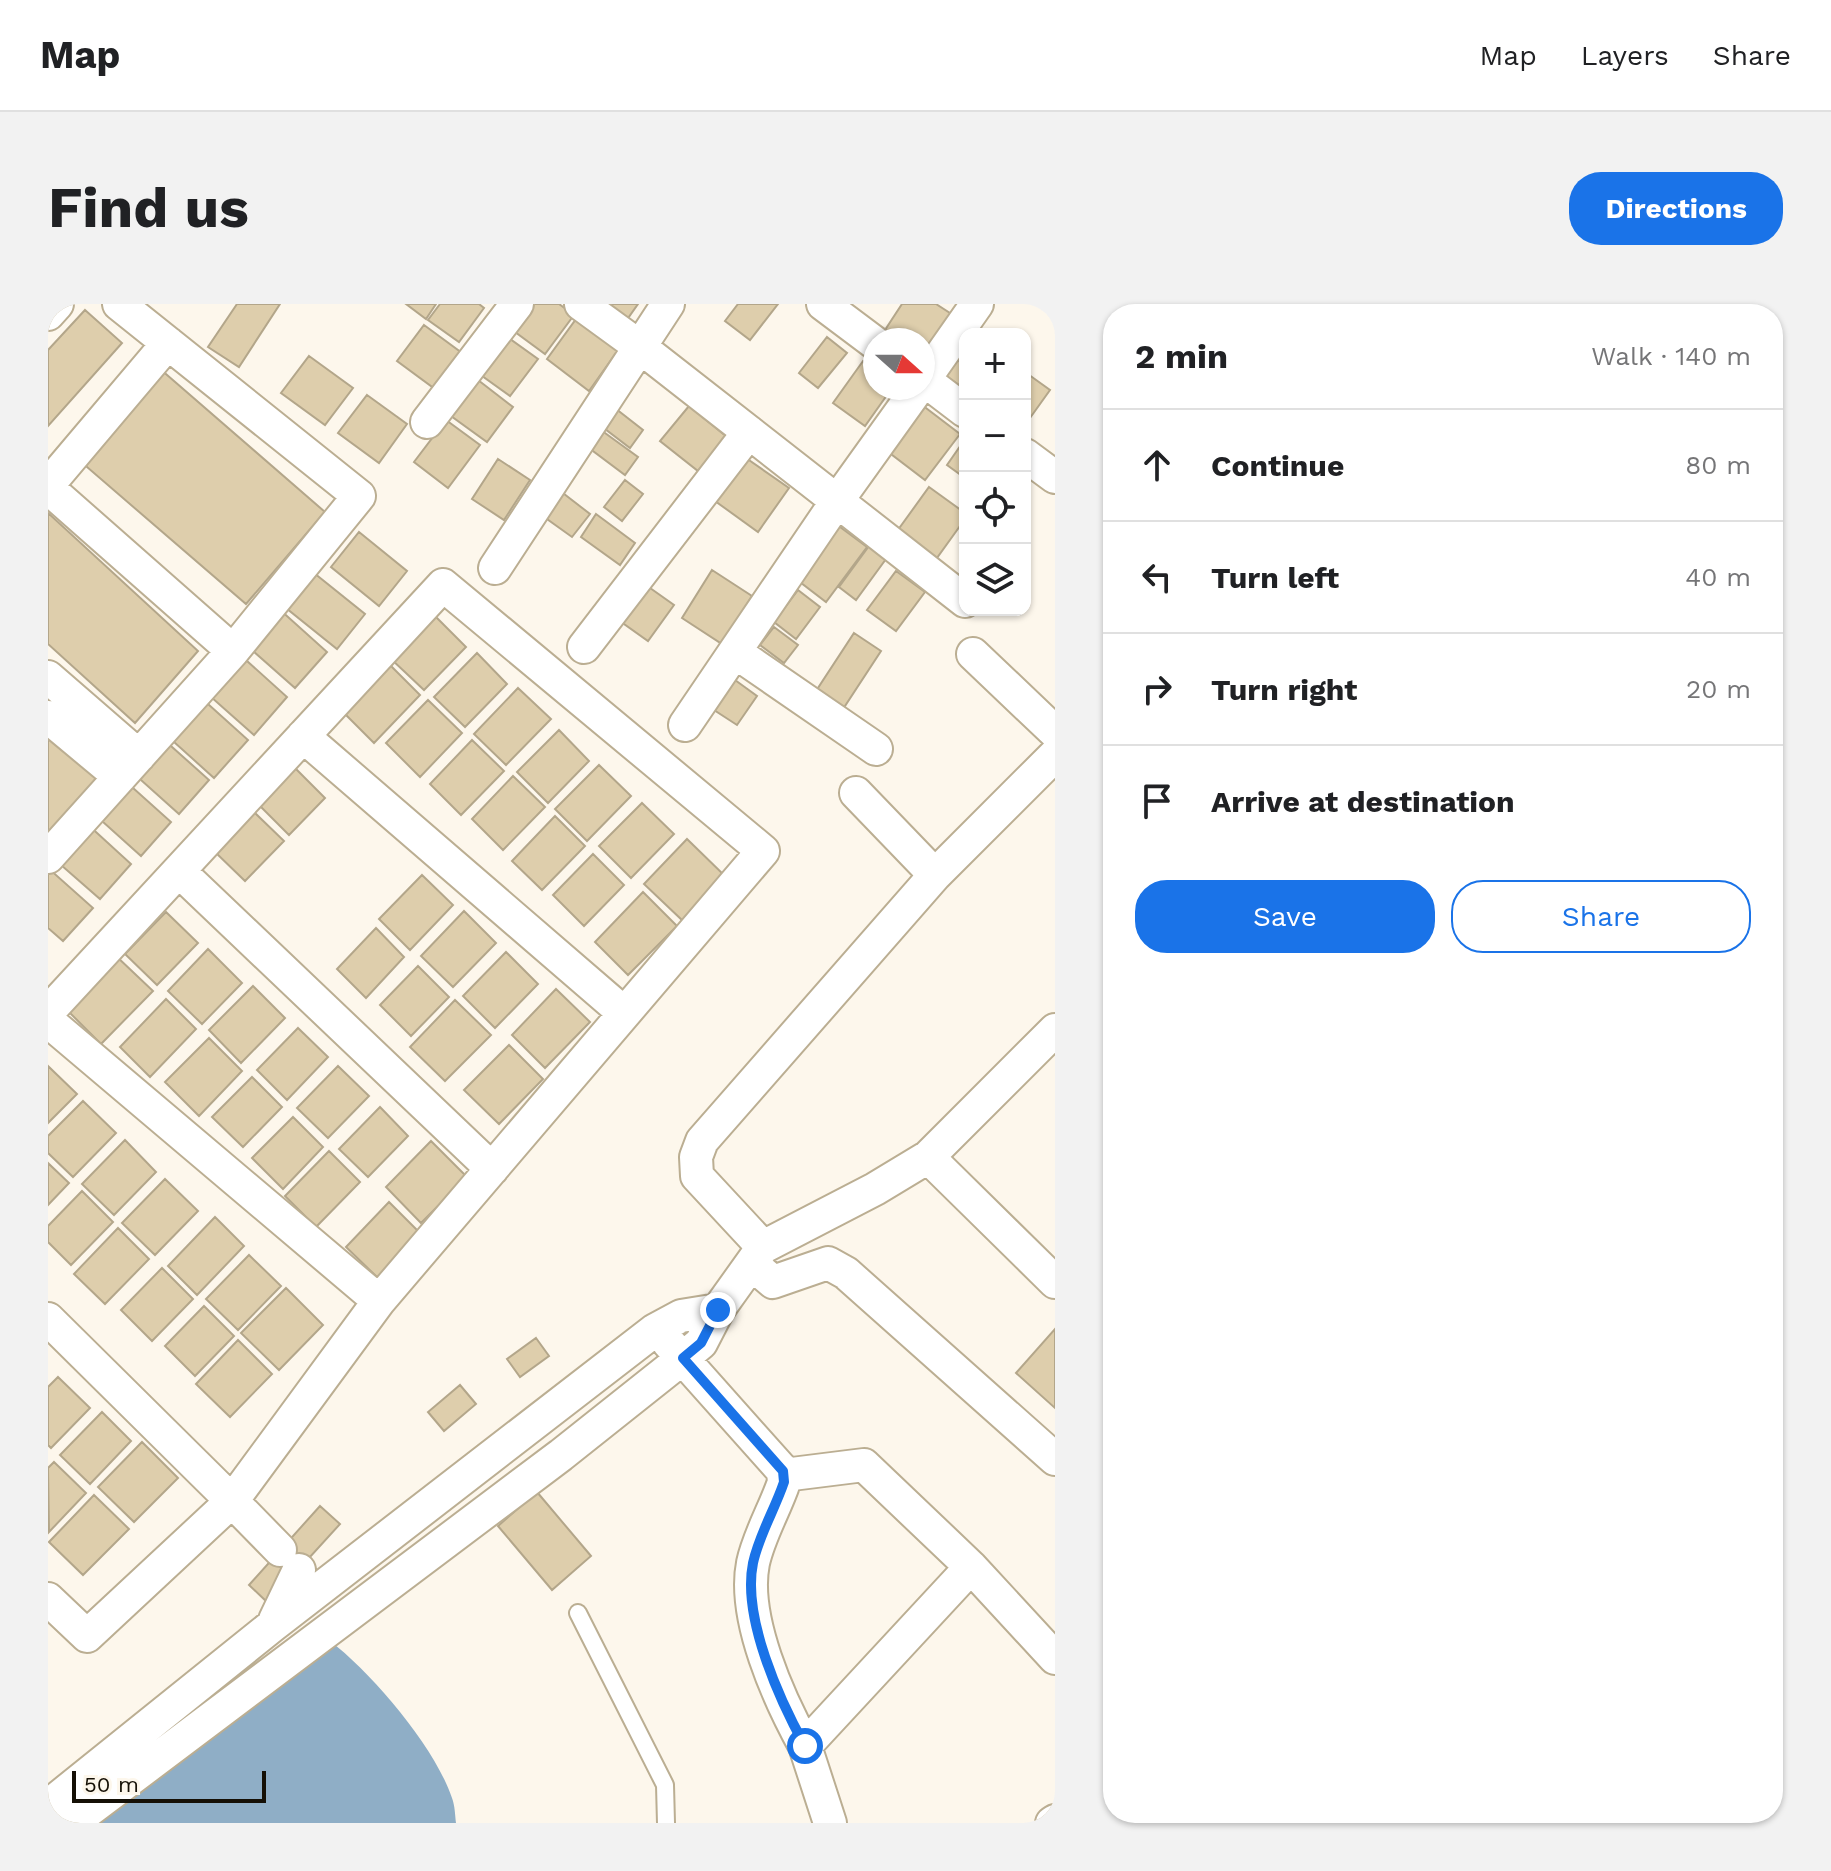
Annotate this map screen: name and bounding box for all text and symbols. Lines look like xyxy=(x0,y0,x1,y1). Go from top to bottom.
text: Map xyxy=(40,33,120,77)
text: Map xyxy=(1480,39,1537,72)
text: Layers xyxy=(1581,39,1669,72)
text: Share xyxy=(1713,39,1791,72)
button: Directions xyxy=(1569,172,1783,245)
text: Find us xyxy=(48,175,249,241)
north arrow xyxy=(863,328,935,400)
map controls xyxy=(959,328,1031,616)
button: + xyxy=(959,328,1031,400)
text: 2 min xyxy=(1135,336,1228,376)
text: Walk · 140 m xyxy=(1591,341,1751,371)
button: − xyxy=(959,400,1031,472)
icon: ahead xyxy=(1135,443,1179,487)
text: Continue xyxy=(1211,448,1344,483)
text: 80 m xyxy=(1685,450,1751,480)
button: locate xyxy=(959,472,1031,544)
button: layers xyxy=(959,544,1031,616)
icon: left xyxy=(1135,555,1179,599)
text: Turn left xyxy=(1211,560,1339,595)
text: 40 m xyxy=(1685,562,1751,592)
icon: right xyxy=(1135,667,1179,711)
text: Turn right xyxy=(1211,672,1357,707)
text: 20 m xyxy=(1686,674,1751,704)
icon: arrive xyxy=(1135,779,1179,823)
text: Arrive at destination xyxy=(1211,784,1515,819)
button: Save xyxy=(1135,880,1435,953)
button: Share xyxy=(1451,880,1751,953)
route end xyxy=(700,1292,736,1328)
route start xyxy=(787,1728,823,1764)
scale bar xyxy=(72,1767,266,1803)
text: 50 m xyxy=(84,1772,139,1797)

